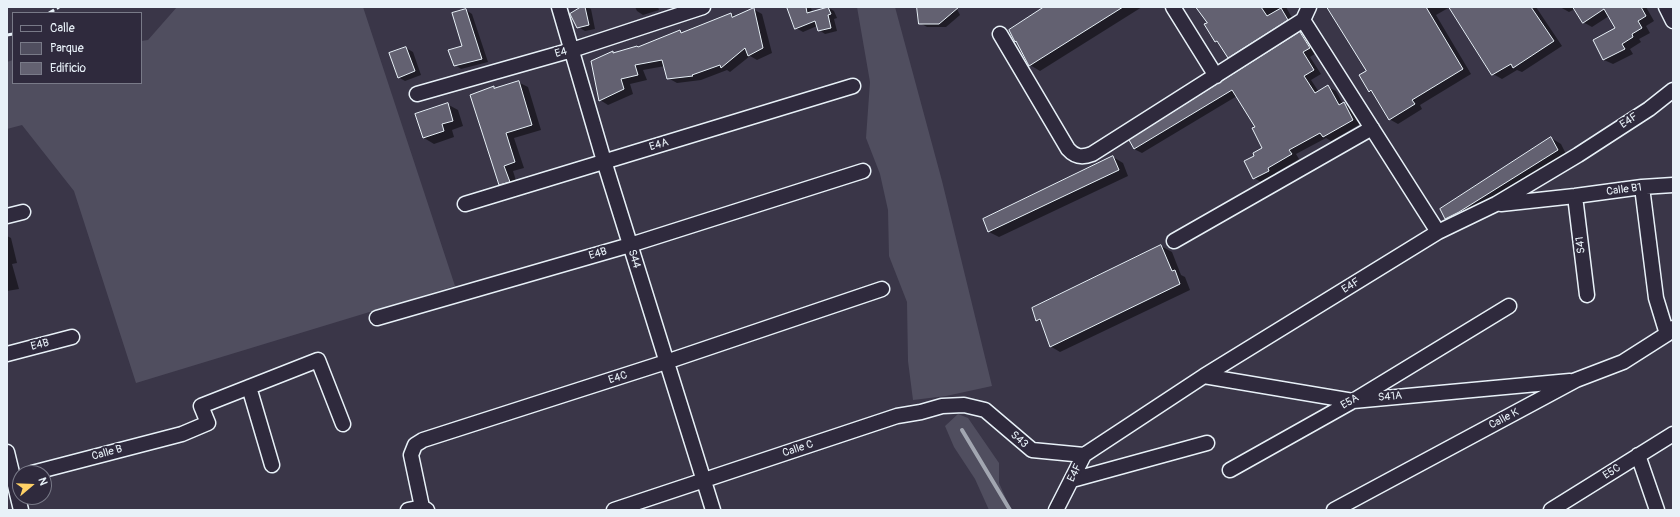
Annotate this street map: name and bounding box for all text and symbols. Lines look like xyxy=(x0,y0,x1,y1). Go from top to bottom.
legend xyxy=(12,12,142,84)
text: Calle xyxy=(50,21,75,36)
text: Parque xyxy=(50,41,84,56)
street label: E4 xyxy=(553,45,569,61)
text: Edificio xyxy=(50,61,86,76)
street label: E4F xyxy=(1618,110,1640,132)
street label: E4A xyxy=(648,136,670,154)
street label: Calle B1 xyxy=(1606,181,1642,199)
street label: S41 xyxy=(1573,236,1589,254)
street label: E4B xyxy=(587,245,609,263)
street label: S44 xyxy=(625,248,643,270)
street label: E4F xyxy=(1340,275,1362,297)
street label: E4B xyxy=(30,336,50,354)
street label: E4C xyxy=(607,369,629,387)
street label: S41A xyxy=(1377,389,1403,405)
street label: E5A xyxy=(1339,392,1361,412)
street label: Calle K xyxy=(1487,406,1521,432)
street label: S43 xyxy=(1008,429,1030,451)
street label: Calle C xyxy=(781,438,815,460)
street label: Calle B xyxy=(90,443,124,463)
street label: E4F xyxy=(1065,462,1085,484)
street label: E5C xyxy=(1601,462,1623,482)
north arrow xyxy=(12,465,52,505)
text: N xyxy=(36,476,50,487)

